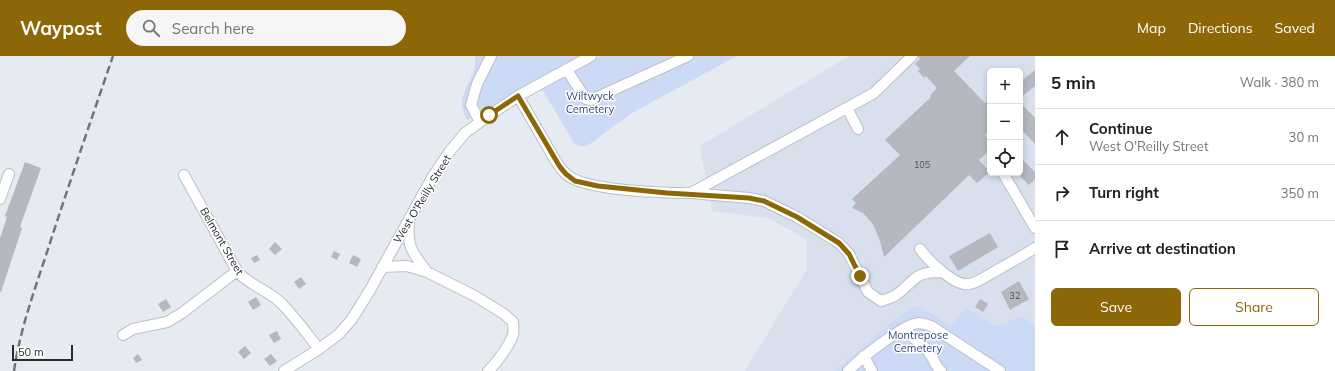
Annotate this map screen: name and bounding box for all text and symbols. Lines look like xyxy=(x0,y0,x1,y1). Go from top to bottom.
search box xyxy=(126,10,406,46)
text: Waypost xyxy=(20,16,102,40)
icon: search xyxy=(140,17,162,39)
text: Search here xyxy=(172,19,254,38)
text: Map xyxy=(1137,19,1166,37)
text: Directions xyxy=(1188,19,1253,37)
text: Saved xyxy=(1275,19,1315,37)
map controls xyxy=(987,68,1023,176)
button: + xyxy=(987,68,1023,104)
text: 5 min xyxy=(1051,72,1096,93)
text: Walk · 380 m xyxy=(1240,74,1319,90)
park label: Wiltwyck Cemetery xyxy=(566,89,615,116)
button: − xyxy=(987,104,1023,140)
route start xyxy=(480,106,498,124)
text: Continue xyxy=(1089,119,1152,138)
icon: ahead xyxy=(1051,126,1073,148)
text: 30 m xyxy=(1289,129,1319,145)
text: West O'Reilly Street xyxy=(1089,138,1208,154)
button: locate xyxy=(987,140,1023,176)
street label: West O'Reilly Street xyxy=(390,152,454,246)
house number: 105 xyxy=(914,159,931,170)
icon: right xyxy=(1051,182,1073,204)
text: Turn right xyxy=(1089,183,1159,202)
text: 350 m xyxy=(1281,185,1319,201)
street label: Belmont Street xyxy=(197,205,247,277)
icon: arrive xyxy=(1051,238,1073,260)
text: Arrive at destination xyxy=(1089,239,1236,258)
route end xyxy=(851,267,869,285)
button: Save xyxy=(1051,288,1181,326)
button: Share xyxy=(1189,288,1319,326)
house number: 32 xyxy=(1010,290,1020,301)
park label: Montrepose Cemetery xyxy=(888,328,948,355)
scale bar xyxy=(12,343,73,362)
text: 50 m xyxy=(18,345,44,359)

